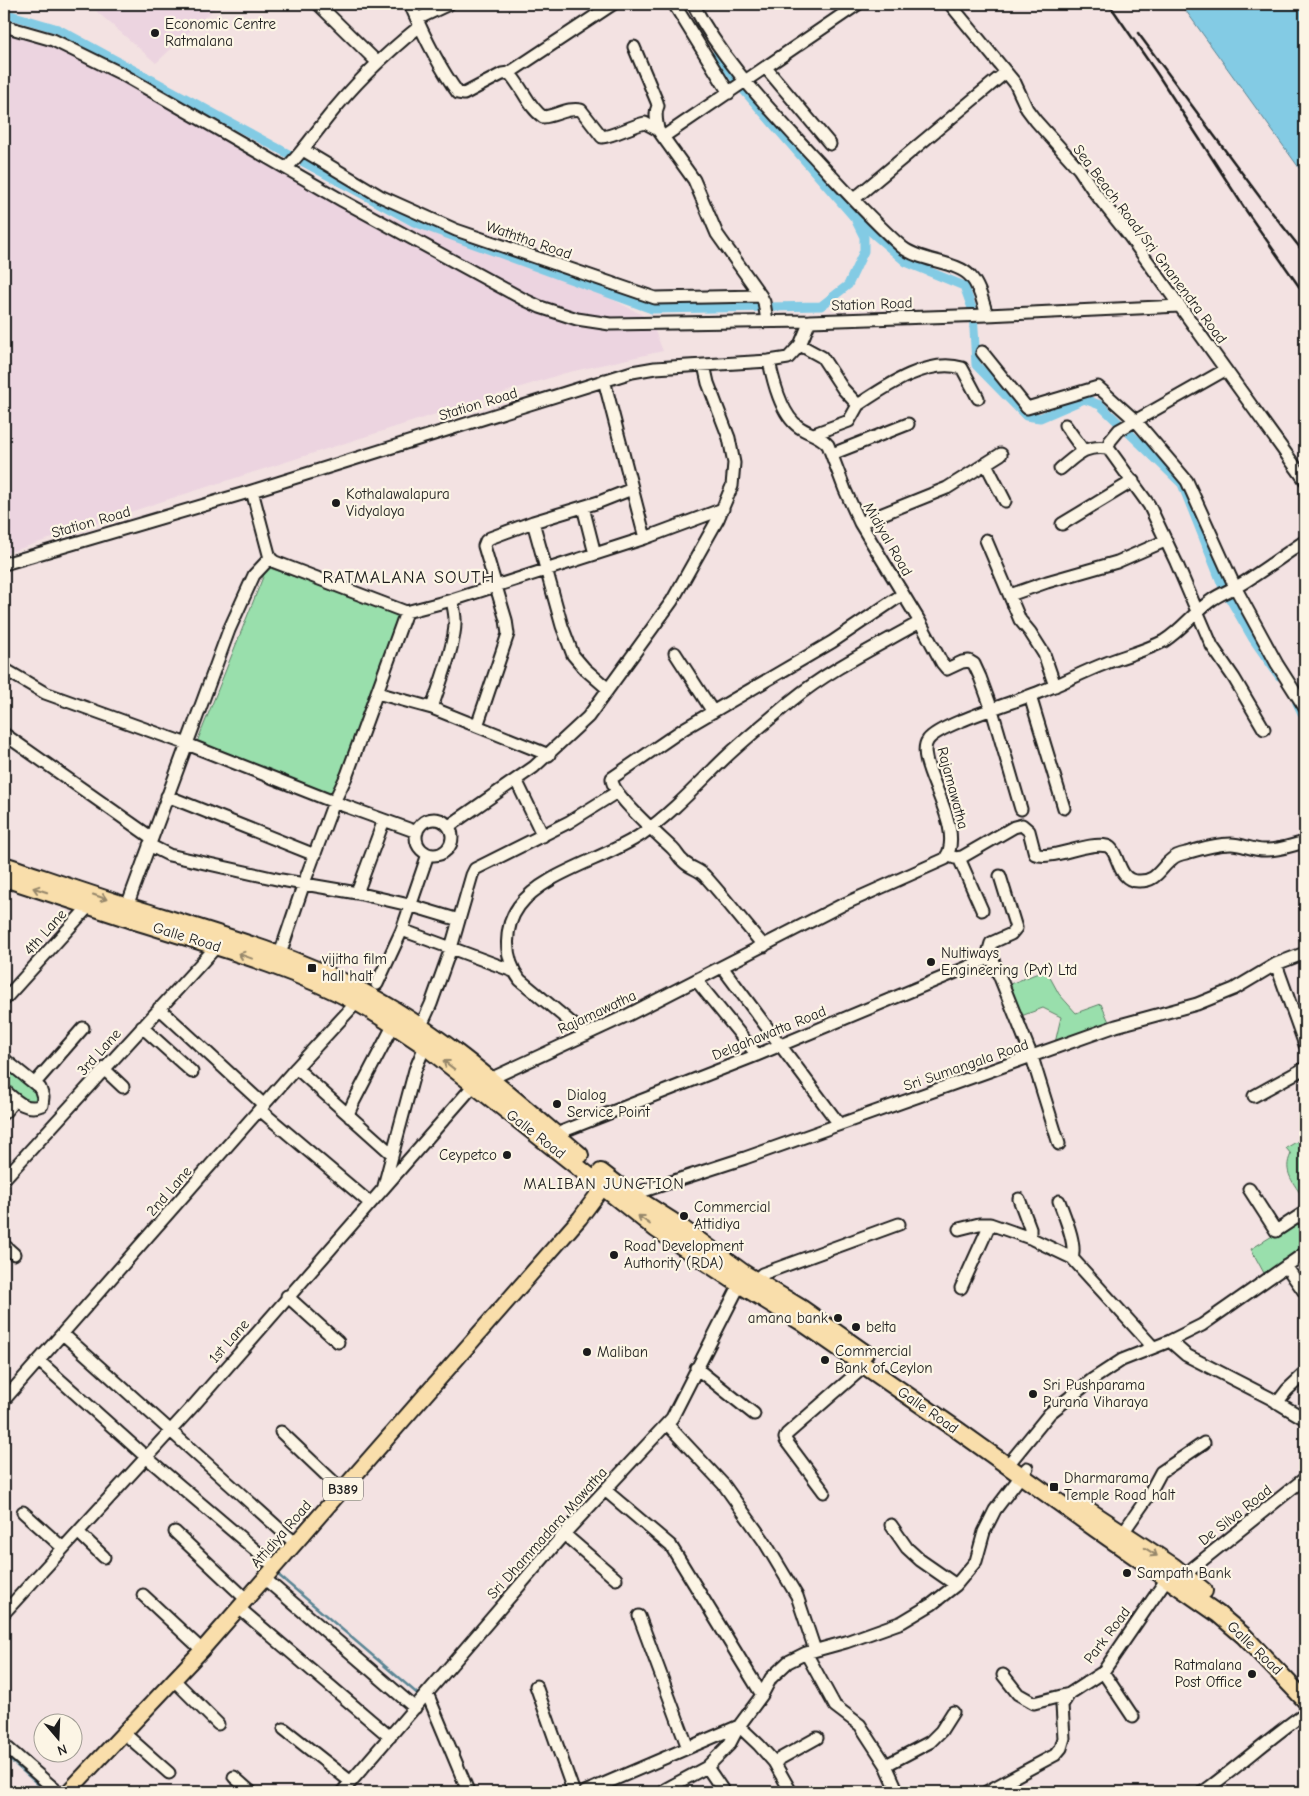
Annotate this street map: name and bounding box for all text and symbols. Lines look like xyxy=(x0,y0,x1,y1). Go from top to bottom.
place label: Economic Centre Ratmalana xyxy=(165,15,276,50)
marker: Economic Centre Ratmalana xyxy=(149,27,161,39)
street label: Sea Beach Road/Sri Gnanendra Road xyxy=(1069,141,1231,347)
street label: Waththa Road xyxy=(484,217,574,263)
street label: Station Road xyxy=(831,294,913,314)
street label: Station Road xyxy=(437,384,519,424)
place label: Kothalawalapura Vidyalaya xyxy=(346,485,450,520)
marker: Kothalawalapura Vidyalaya xyxy=(330,497,342,509)
street label: Midiyal Road xyxy=(860,499,916,579)
street label: Station Road xyxy=(49,502,133,542)
district label: RATMALANA SOUTH xyxy=(323,567,495,588)
street label: Rajamawatha xyxy=(933,745,973,831)
one-way arrow xyxy=(33,884,49,894)
one-way arrow xyxy=(92,892,108,902)
street label: 4th Lane xyxy=(20,905,71,959)
street label: Galle Road xyxy=(151,918,223,956)
place label: Nultiways Engineering (Pvt) Ltd xyxy=(941,944,1077,979)
place label: vijitha film hall halt xyxy=(321,950,387,985)
one-way arrow xyxy=(238,951,253,960)
marker: Nultiways Engineering (Pvt) Ltd xyxy=(925,956,937,968)
marker: vijitha film hall halt xyxy=(306,962,318,974)
street label: Rajamawatha xyxy=(555,986,639,1038)
street label: Delgahawatta Road xyxy=(709,1002,829,1064)
street label: 3rd Lane xyxy=(73,1024,125,1079)
street label: Sri Sumangala Road xyxy=(901,1035,1031,1095)
one-way arrow xyxy=(443,1059,456,1070)
place label: Dialog Service Point xyxy=(567,1086,651,1121)
marker: Dialog Service Point xyxy=(551,1098,563,1110)
street label: Galle Road xyxy=(503,1105,569,1163)
place label: Ceypetco xyxy=(439,1146,497,1164)
marker: Ceypetco xyxy=(501,1149,513,1161)
street label: 2nd Lane xyxy=(143,1162,196,1220)
district label: MALIBAN JUNCTION xyxy=(523,1175,685,1193)
place label: Commercial Attidiya xyxy=(694,1198,771,1233)
marker: Commercial Attidiya xyxy=(678,1210,690,1222)
one-way arrow xyxy=(637,1215,651,1225)
place label: Road Development Authority (RDA) xyxy=(624,1237,744,1272)
marker: Road Development Authority (RDA) xyxy=(608,1249,620,1261)
place label: amana bank xyxy=(748,1309,829,1327)
marker: amana bank xyxy=(832,1312,844,1324)
street label: 1st Lane xyxy=(205,1315,253,1367)
place label: belta xyxy=(866,1318,896,1336)
marker: belta xyxy=(850,1321,862,1333)
place label: Commercial Bank of Ceylon xyxy=(835,1342,933,1377)
place label: Maliban xyxy=(597,1343,648,1361)
marker: Maliban xyxy=(581,1346,593,1358)
marker: Commercial Bank of Ceylon xyxy=(819,1354,831,1366)
place label: Sri Pushparama Purana Viharaya xyxy=(1043,1376,1148,1411)
street label: Galle Road xyxy=(894,1383,962,1437)
marker: Sri Pushparama Purana Viharaya xyxy=(1027,1388,1039,1400)
street label: Sri Dhammadara Mawatha xyxy=(483,1463,611,1603)
place label: Dharmarama Temple Road halt xyxy=(1064,1469,1176,1504)
road number: B389 xyxy=(323,1478,363,1500)
marker: Dharmarama Temple Road halt xyxy=(1048,1481,1060,1493)
street label: De Silva Road xyxy=(1195,1481,1275,1549)
street label: Attidiya Road xyxy=(247,1497,315,1571)
one-way arrow xyxy=(1143,1547,1157,1557)
place label: Sampath Bank xyxy=(1137,1564,1232,1582)
marker: Sampath Bank xyxy=(1121,1567,1133,1579)
street label: Park Road xyxy=(1080,1603,1134,1667)
street label: Galle Road xyxy=(1224,1617,1286,1679)
place label: Ratmalana Post Office xyxy=(1174,1656,1242,1691)
marker: Ratmalana Post Office xyxy=(1246,1668,1258,1680)
north arrow xyxy=(32,1714,82,1764)
text: N xyxy=(55,1740,69,1759)

